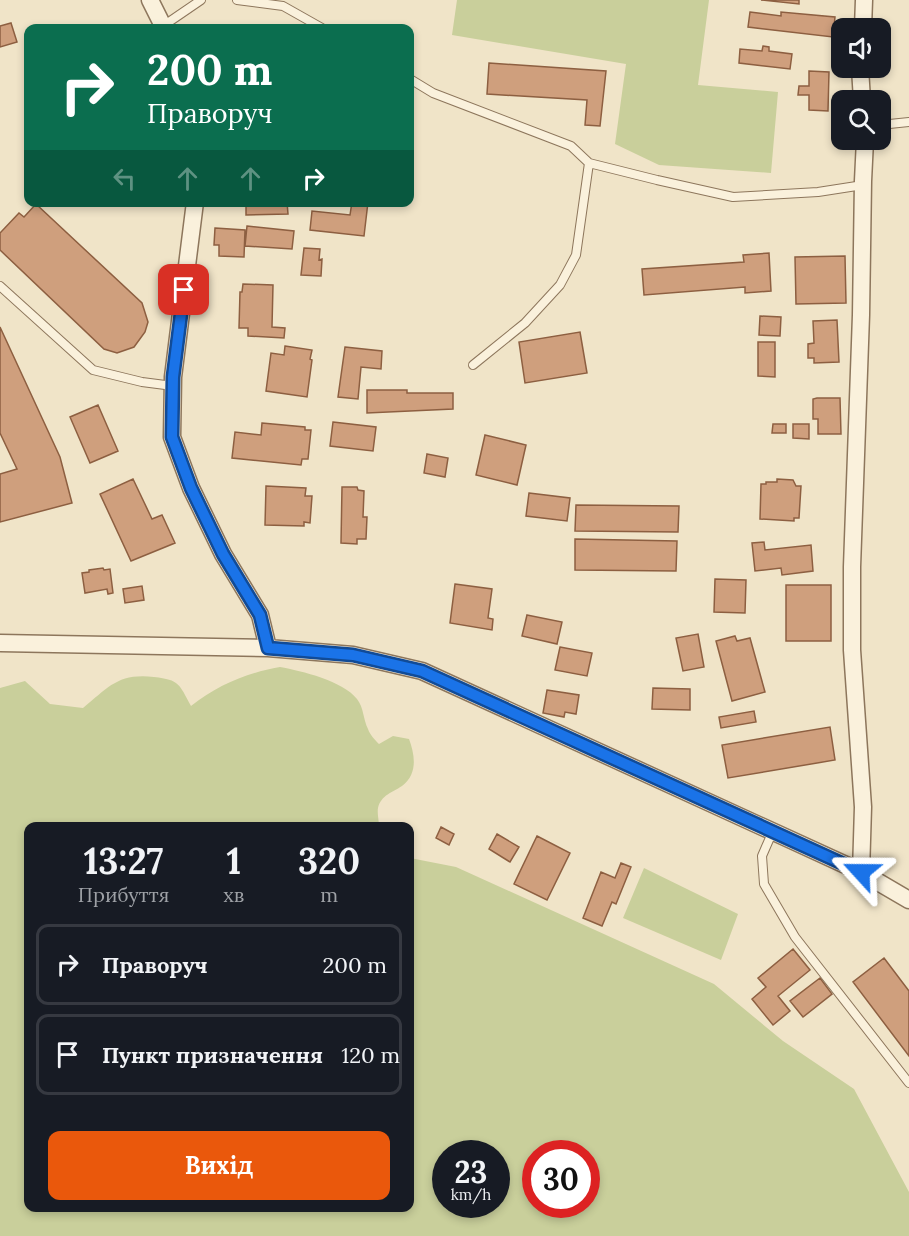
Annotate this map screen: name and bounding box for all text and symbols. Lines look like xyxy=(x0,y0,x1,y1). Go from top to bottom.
map controls xyxy=(831,18,891,150)
button: sound xyxy=(831,18,891,78)
text: 200 m xyxy=(147,43,273,97)
icon: right xyxy=(48,48,126,126)
button: search xyxy=(831,90,891,150)
text: Праворуч xyxy=(147,96,273,130)
icon: left xyxy=(108,162,141,195)
icon: ahead xyxy=(171,162,204,195)
icon: ahead xyxy=(234,162,267,195)
icon: right xyxy=(297,162,330,195)
pin xyxy=(158,264,209,315)
icon: arrive xyxy=(167,273,200,306)
text: 13:27 xyxy=(84,838,164,884)
text: 1 xyxy=(226,838,241,884)
text: 320 xyxy=(298,838,360,884)
position arrow xyxy=(829,840,893,904)
text: Прибуття xyxy=(78,882,169,907)
text: хв xyxy=(223,882,244,907)
text: m xyxy=(320,882,338,907)
icon: right xyxy=(51,948,84,981)
text: Праворуч xyxy=(102,951,208,979)
text: 200 m xyxy=(322,951,387,979)
icon: arrive xyxy=(51,1038,84,1071)
text: Пункт призначення xyxy=(102,1041,323,1069)
text: 120 m xyxy=(341,1041,400,1069)
button: Вихід xyxy=(48,1131,390,1200)
speed limit sign: 30 xyxy=(522,1140,600,1218)
text: 23 xyxy=(455,1153,487,1191)
text: km/h xyxy=(451,1185,491,1204)

